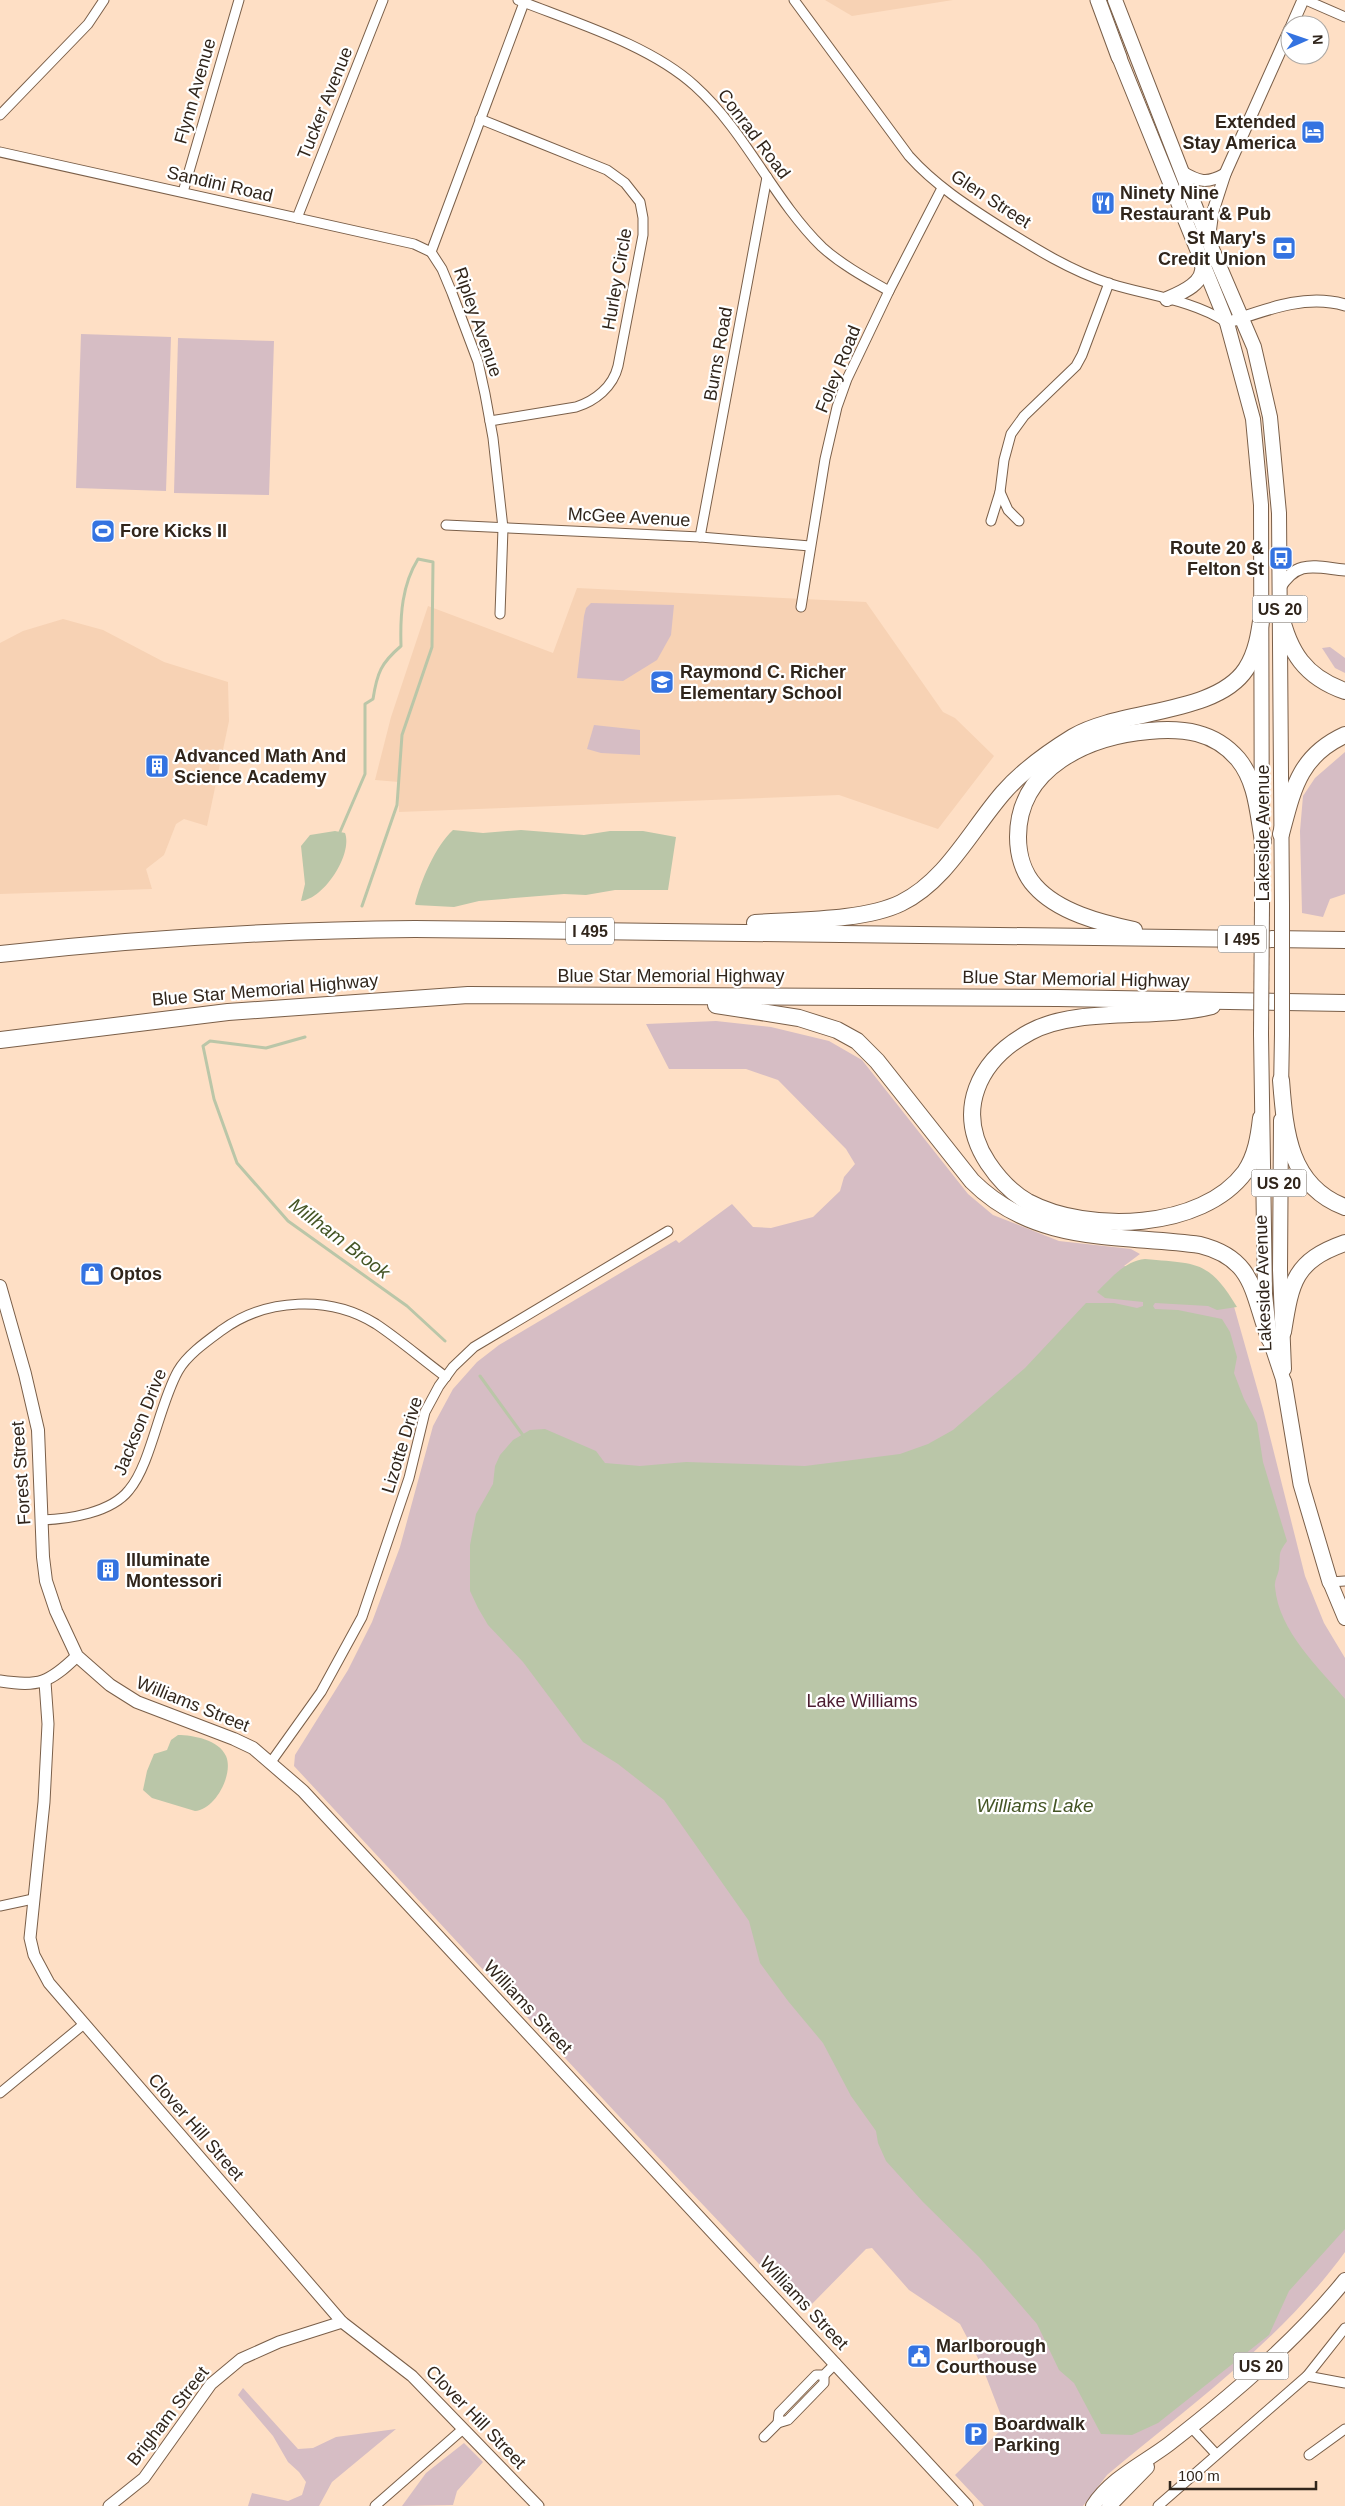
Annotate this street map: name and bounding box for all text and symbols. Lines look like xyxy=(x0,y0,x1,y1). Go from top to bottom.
north arrow xyxy=(1280,15,1330,65)
text: N xyxy=(1310,34,1326,45)
street label: Flynn Avenue xyxy=(170,36,220,146)
street label: Tucker Avenue xyxy=(293,44,357,162)
street label: Conrad Road xyxy=(714,85,794,183)
place label: Extended Stay America xyxy=(1183,112,1297,153)
hotel icon: Extended Stay America xyxy=(1300,119,1326,145)
street label: Sandini Road xyxy=(165,162,275,206)
street label: Glen Street xyxy=(947,166,1035,232)
place label: Ninety Nine Restaurant & Pub xyxy=(1120,183,1271,224)
restaurant icon: Ninety Nine Restaurant & Pub xyxy=(1090,190,1116,216)
street label: Hurley Circle xyxy=(598,227,636,331)
place label: St Mary's Credit Union xyxy=(1158,228,1266,269)
bank icon: St Mary's Credit Union xyxy=(1271,235,1297,261)
street label: Ripley Avenue xyxy=(450,264,506,380)
street label: Burns Road xyxy=(700,305,736,403)
street label: Foley Road xyxy=(811,323,865,415)
street label: McGee Avenue xyxy=(567,504,691,530)
sports icon: Fore Kicks II xyxy=(90,518,116,544)
place label: Fore Kicks II xyxy=(120,521,227,541)
place label: Route 20 & Felton St xyxy=(1170,538,1264,579)
bus stop icon: Route 20 & Felton St xyxy=(1268,545,1294,571)
road number: US 20 xyxy=(1252,596,1308,622)
place label: Raymond C. Richer Elementary School xyxy=(680,662,846,703)
school or university icon: Raymond C. Richer Elementary School xyxy=(649,669,675,695)
place label: Advanced Math And Science Academy xyxy=(174,746,346,787)
building icon: Advanced Math And Science Academy xyxy=(144,753,170,779)
street label: Lakeside Avenue xyxy=(1253,765,1273,901)
road number: I 495 xyxy=(566,918,614,944)
road number: I 495 xyxy=(1218,926,1266,952)
street label: Blue Star Memorial Highway xyxy=(557,966,785,986)
street label: Blue Star Memorial Highway xyxy=(962,967,1190,991)
street label: Blue Star Memorial Highway xyxy=(151,970,379,1010)
road number: US 20 xyxy=(1252,1170,1306,1196)
water label: Millham Brook xyxy=(285,1194,395,1284)
street label: Lakeside Avenue xyxy=(1251,1214,1275,1352)
shop icon: Optos xyxy=(79,1261,105,1287)
place label: Optos xyxy=(110,1264,162,1284)
street label: Jackson Drive xyxy=(110,1366,170,1478)
street label: Lizotte Drive xyxy=(378,1394,426,1496)
street label: Forest Street xyxy=(7,1420,35,1526)
place label: Illuminate Montessori xyxy=(126,1550,222,1591)
building icon: Illuminate Montessori xyxy=(95,1557,121,1583)
street label: Williams Street xyxy=(134,1672,252,1736)
park label: Lake Williams xyxy=(806,1691,918,1711)
water label: Williams Lake xyxy=(976,1795,1094,1816)
street label: Williams Street xyxy=(480,1956,576,2058)
street label: Clover Hill Street xyxy=(144,2069,248,2185)
street label: Williams Street xyxy=(756,2252,852,2354)
place label: Marlborough Courthouse xyxy=(936,2336,1046,2377)
public building icon: Marlborough Courthouse xyxy=(906,2343,932,2369)
road number: US 20 xyxy=(1234,2352,1288,2380)
street label: Clover Hill Street xyxy=(422,2361,530,2473)
street label: Brigham Street xyxy=(123,2363,213,2469)
place label: Boardwalk Parking xyxy=(994,2414,1086,2455)
parking icon: Boardwalk Parking xyxy=(963,2421,989,2447)
scale bar xyxy=(1170,2458,1316,2490)
text: 100 m xyxy=(1178,2467,1220,2484)

